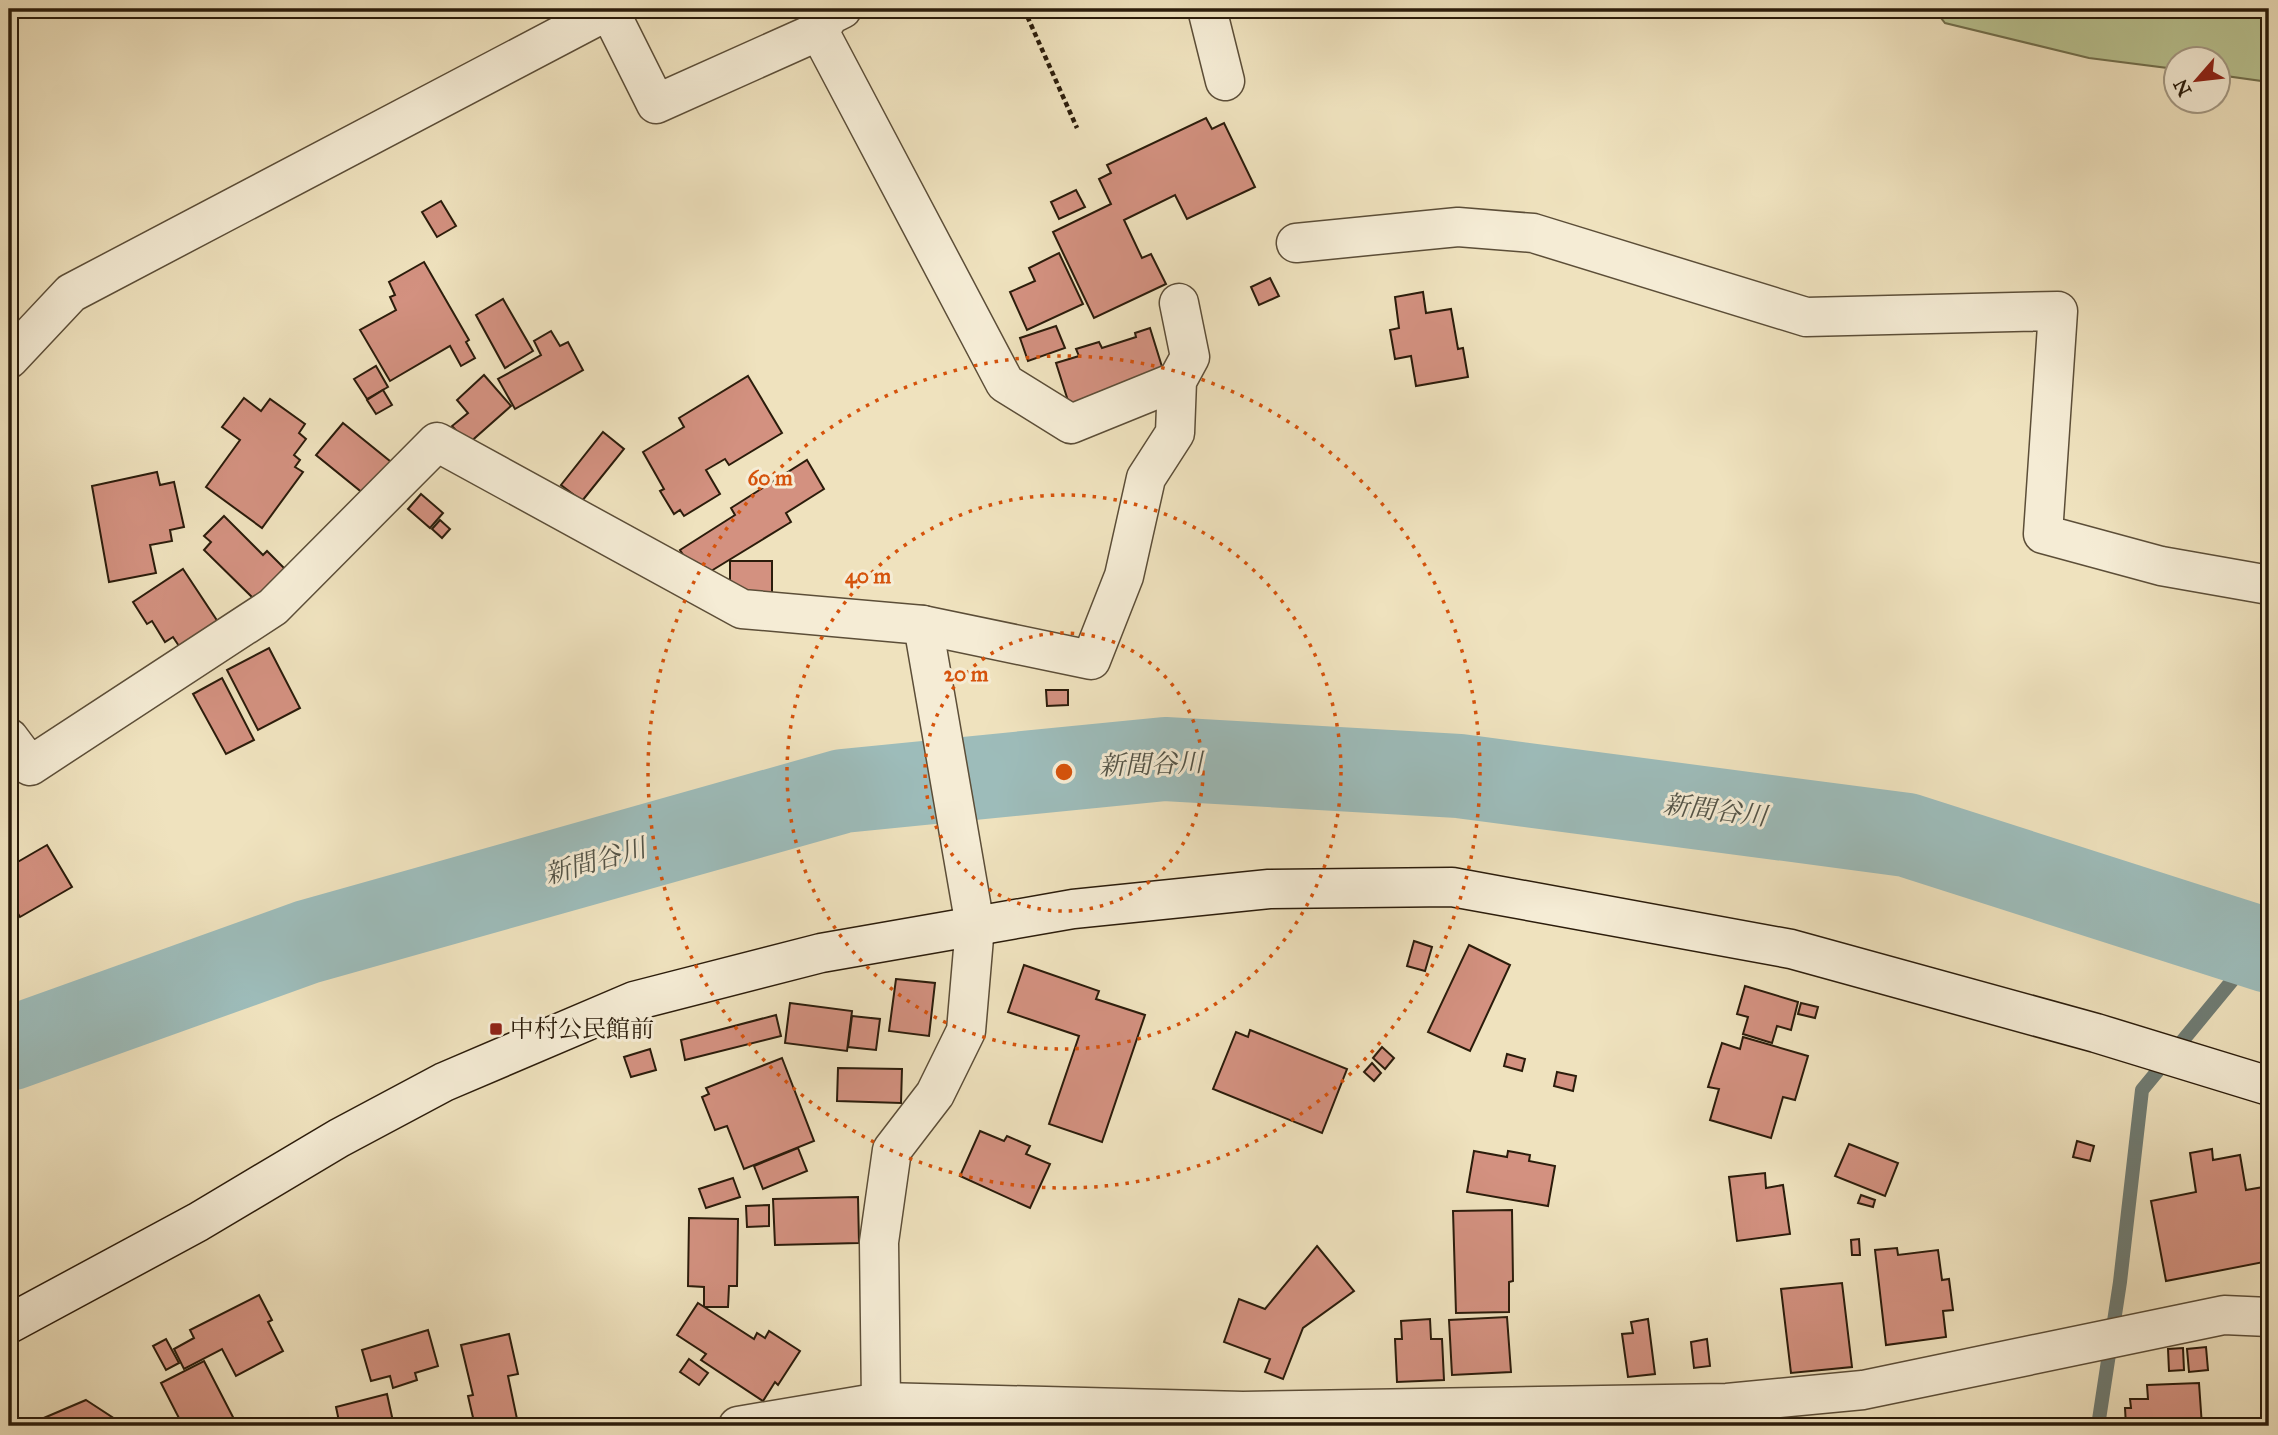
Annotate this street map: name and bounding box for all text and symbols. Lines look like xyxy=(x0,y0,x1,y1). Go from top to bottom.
north arrow xyxy=(2162,46,2232,116)
text: N xyxy=(2168,75,2196,100)
text: 60 m xyxy=(747,465,793,491)
text: 40 m xyxy=(845,563,891,589)
text: 20 m xyxy=(944,661,989,687)
water label: 新間谷川 xyxy=(1098,746,1207,782)
centre of rings xyxy=(1052,760,1076,784)
water label: 新間谷川 xyxy=(1661,788,1772,833)
water label: 新間谷川 xyxy=(541,830,652,891)
place label: 中村公民館前 xyxy=(510,1014,654,1044)
marker: 中村公民館前 xyxy=(488,1021,504,1037)

